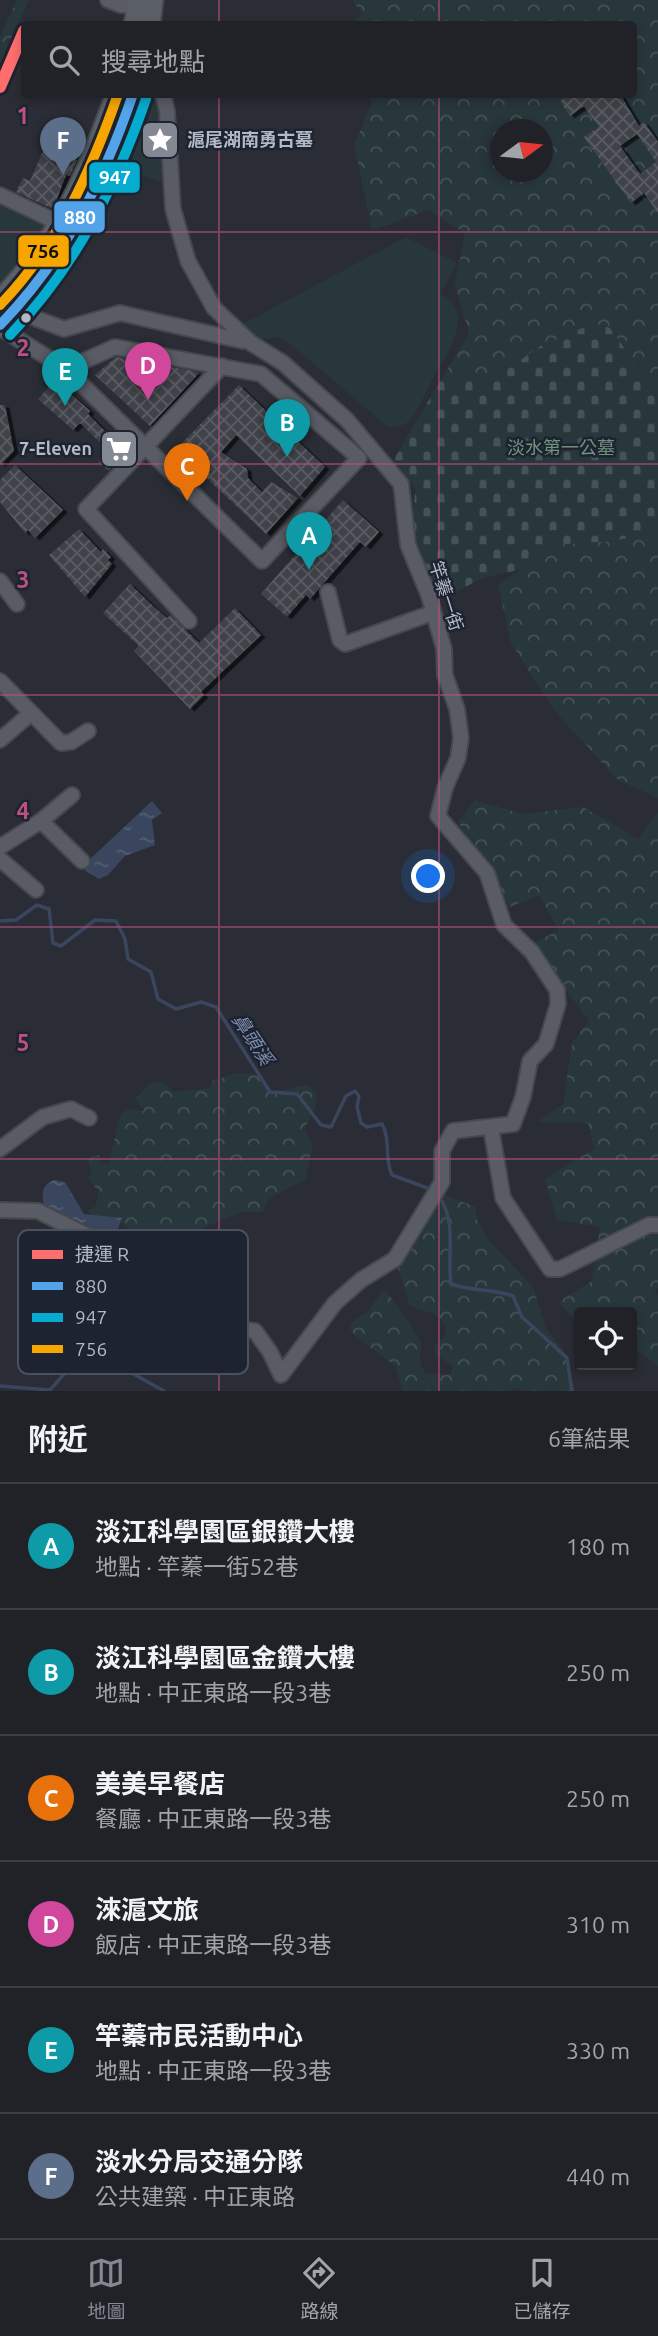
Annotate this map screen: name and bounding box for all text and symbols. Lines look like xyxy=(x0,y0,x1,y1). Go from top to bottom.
search box xyxy=(21,21,637,98)
icon: search xyxy=(45,41,83,79)
text: 搜尋地點 xyxy=(101,47,205,76)
text: 1 xyxy=(17,103,29,128)
pin: F xyxy=(40,117,86,175)
place icon: 滬尾湖南勇古墓 xyxy=(139,119,181,161)
north arrow xyxy=(490,119,553,182)
place label: 滬尾湖南勇古墓 xyxy=(187,129,313,149)
line badge: 947 xyxy=(88,161,141,194)
text: 947 xyxy=(99,166,131,188)
line badge: 880 xyxy=(53,200,106,234)
text: 880 xyxy=(64,206,96,228)
line badge: 756 xyxy=(17,234,70,268)
text: 756 xyxy=(27,240,59,262)
unlabelled marker xyxy=(19,311,33,325)
text: 2 xyxy=(17,335,29,360)
pin: D xyxy=(125,342,171,400)
pin: E xyxy=(42,348,88,406)
pin: B xyxy=(264,399,310,457)
supermarket icon: 7-Eleven xyxy=(98,428,140,470)
park label: 淡水第一公墓 xyxy=(507,437,615,457)
place label: 7-Eleven xyxy=(19,438,92,458)
pin: C xyxy=(164,443,210,501)
pin: A xyxy=(286,512,332,570)
street label: 竿蓁一街 xyxy=(426,558,468,633)
text: 3 xyxy=(17,567,29,592)
text: 4 xyxy=(17,798,30,823)
your location xyxy=(411,859,445,893)
water label: 鼻頭溪 xyxy=(228,1009,279,1071)
text: 5 xyxy=(17,1030,29,1055)
legend xyxy=(18,1230,248,1374)
text: 捷運 R xyxy=(75,1243,129,1265)
text: 880 xyxy=(75,1275,107,1297)
text: 947 xyxy=(75,1306,107,1328)
map controls xyxy=(574,1307,637,1370)
button: locate xyxy=(574,1307,637,1370)
text: 756 xyxy=(75,1338,107,1360)
text: 附近 xyxy=(28,1422,88,1456)
text: 6筆結果 xyxy=(548,1426,630,1451)
text: 淡江科學園區銀鑽大樓 xyxy=(95,1517,355,1546)
text: A xyxy=(43,1534,59,1559)
text: 180 m xyxy=(566,1534,630,1559)
text: 地點 · 竿蓁一街52巷 xyxy=(95,1554,298,1579)
text: 淡江科學園區金鑽大樓 xyxy=(95,1643,355,1672)
text: B xyxy=(43,1660,59,1685)
text: 250 m xyxy=(566,1660,630,1685)
text: 地點 · 中正東路一段3巷 xyxy=(95,1680,331,1705)
text: 美美早餐店 xyxy=(95,1769,225,1798)
text: C xyxy=(44,1786,58,1811)
text: 250 m xyxy=(566,1786,630,1811)
text: 餐廳 · 中正東路一段3巷 xyxy=(95,1806,331,1831)
text: 淶滬文旅 xyxy=(95,1895,199,1924)
text: D xyxy=(43,1912,59,1937)
text: 310 m xyxy=(566,1912,630,1937)
text: 飯店 · 中正東路一段3巷 xyxy=(95,1932,331,1957)
text: 竿蓁市民活動中心 xyxy=(95,2021,303,2050)
text: E xyxy=(44,2038,58,2063)
text: 330 m xyxy=(566,2038,630,2063)
text: 地點 · 中正東路一段3巷 xyxy=(95,2058,331,2083)
text: 淡水分局交通分隊 xyxy=(95,2147,303,2176)
text: F xyxy=(45,2164,57,2189)
text: 440 m xyxy=(566,2164,630,2189)
text: 公共建築 · 中正東路 xyxy=(95,2184,295,2209)
tab: 地圖 xyxy=(87,2254,126,2323)
tab: 路線 xyxy=(300,2254,339,2323)
tab: 已儲存 xyxy=(513,2254,571,2323)

